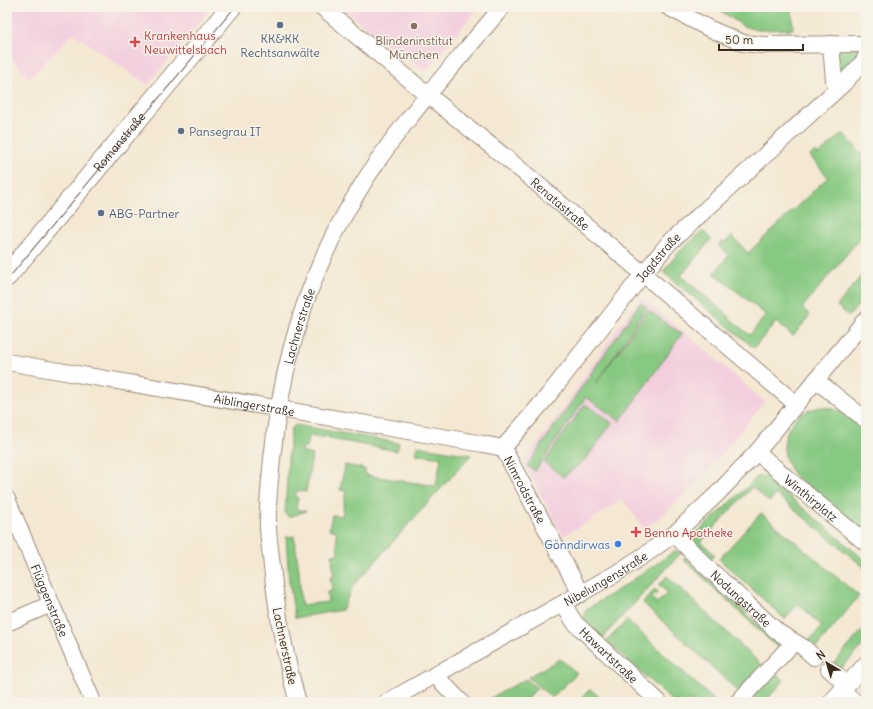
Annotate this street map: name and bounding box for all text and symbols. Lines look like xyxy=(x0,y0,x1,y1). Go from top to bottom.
marker: KK&KK Rechtsanwälte xyxy=(275,20,285,30)
marker: Blindeninstitut München xyxy=(409,21,419,31)
scale bar xyxy=(719,26,803,52)
place label: Krankenhaus Neuwittelsbach xyxy=(144,28,227,57)
place label: KK&KK Rechtsanwälte xyxy=(240,31,320,60)
text: 50 m xyxy=(725,32,754,47)
place label: Blindeninstitut München xyxy=(375,33,453,62)
marker: Krankenhaus Neuwittelsbach xyxy=(129,36,141,48)
street label: Romanstraße xyxy=(90,109,148,174)
place label: Pansegrau IT xyxy=(189,124,261,139)
marker: Pansegrau IT xyxy=(176,126,186,136)
street label: Renatastraße xyxy=(528,174,593,233)
place label: ABG-Partner xyxy=(109,206,179,221)
marker: ABG-Partner xyxy=(96,208,106,218)
street label: Jagdstraße xyxy=(632,229,683,285)
street label: Lachnerstraße xyxy=(280,286,318,366)
street label: Aiblingerstraße xyxy=(213,390,296,419)
street label: Nimrodstraße xyxy=(501,453,549,526)
street label: Winthirplatz xyxy=(781,471,841,525)
place label: Benno Apotheke xyxy=(644,525,733,540)
marker: Benno Apotheke xyxy=(631,527,641,537)
place label: Gönndirwas xyxy=(544,537,610,552)
marker: Gönndirwas xyxy=(613,539,623,549)
street label: Nibelungenstraße xyxy=(561,548,650,609)
street label: Flüggenstraße xyxy=(28,562,72,639)
street label: Nodungstraße xyxy=(708,567,775,630)
street label: Lachnerstraße xyxy=(269,606,301,686)
street label: Hawartstraße xyxy=(576,624,641,686)
north arrow xyxy=(807,643,847,683)
text: N xyxy=(814,647,828,663)

